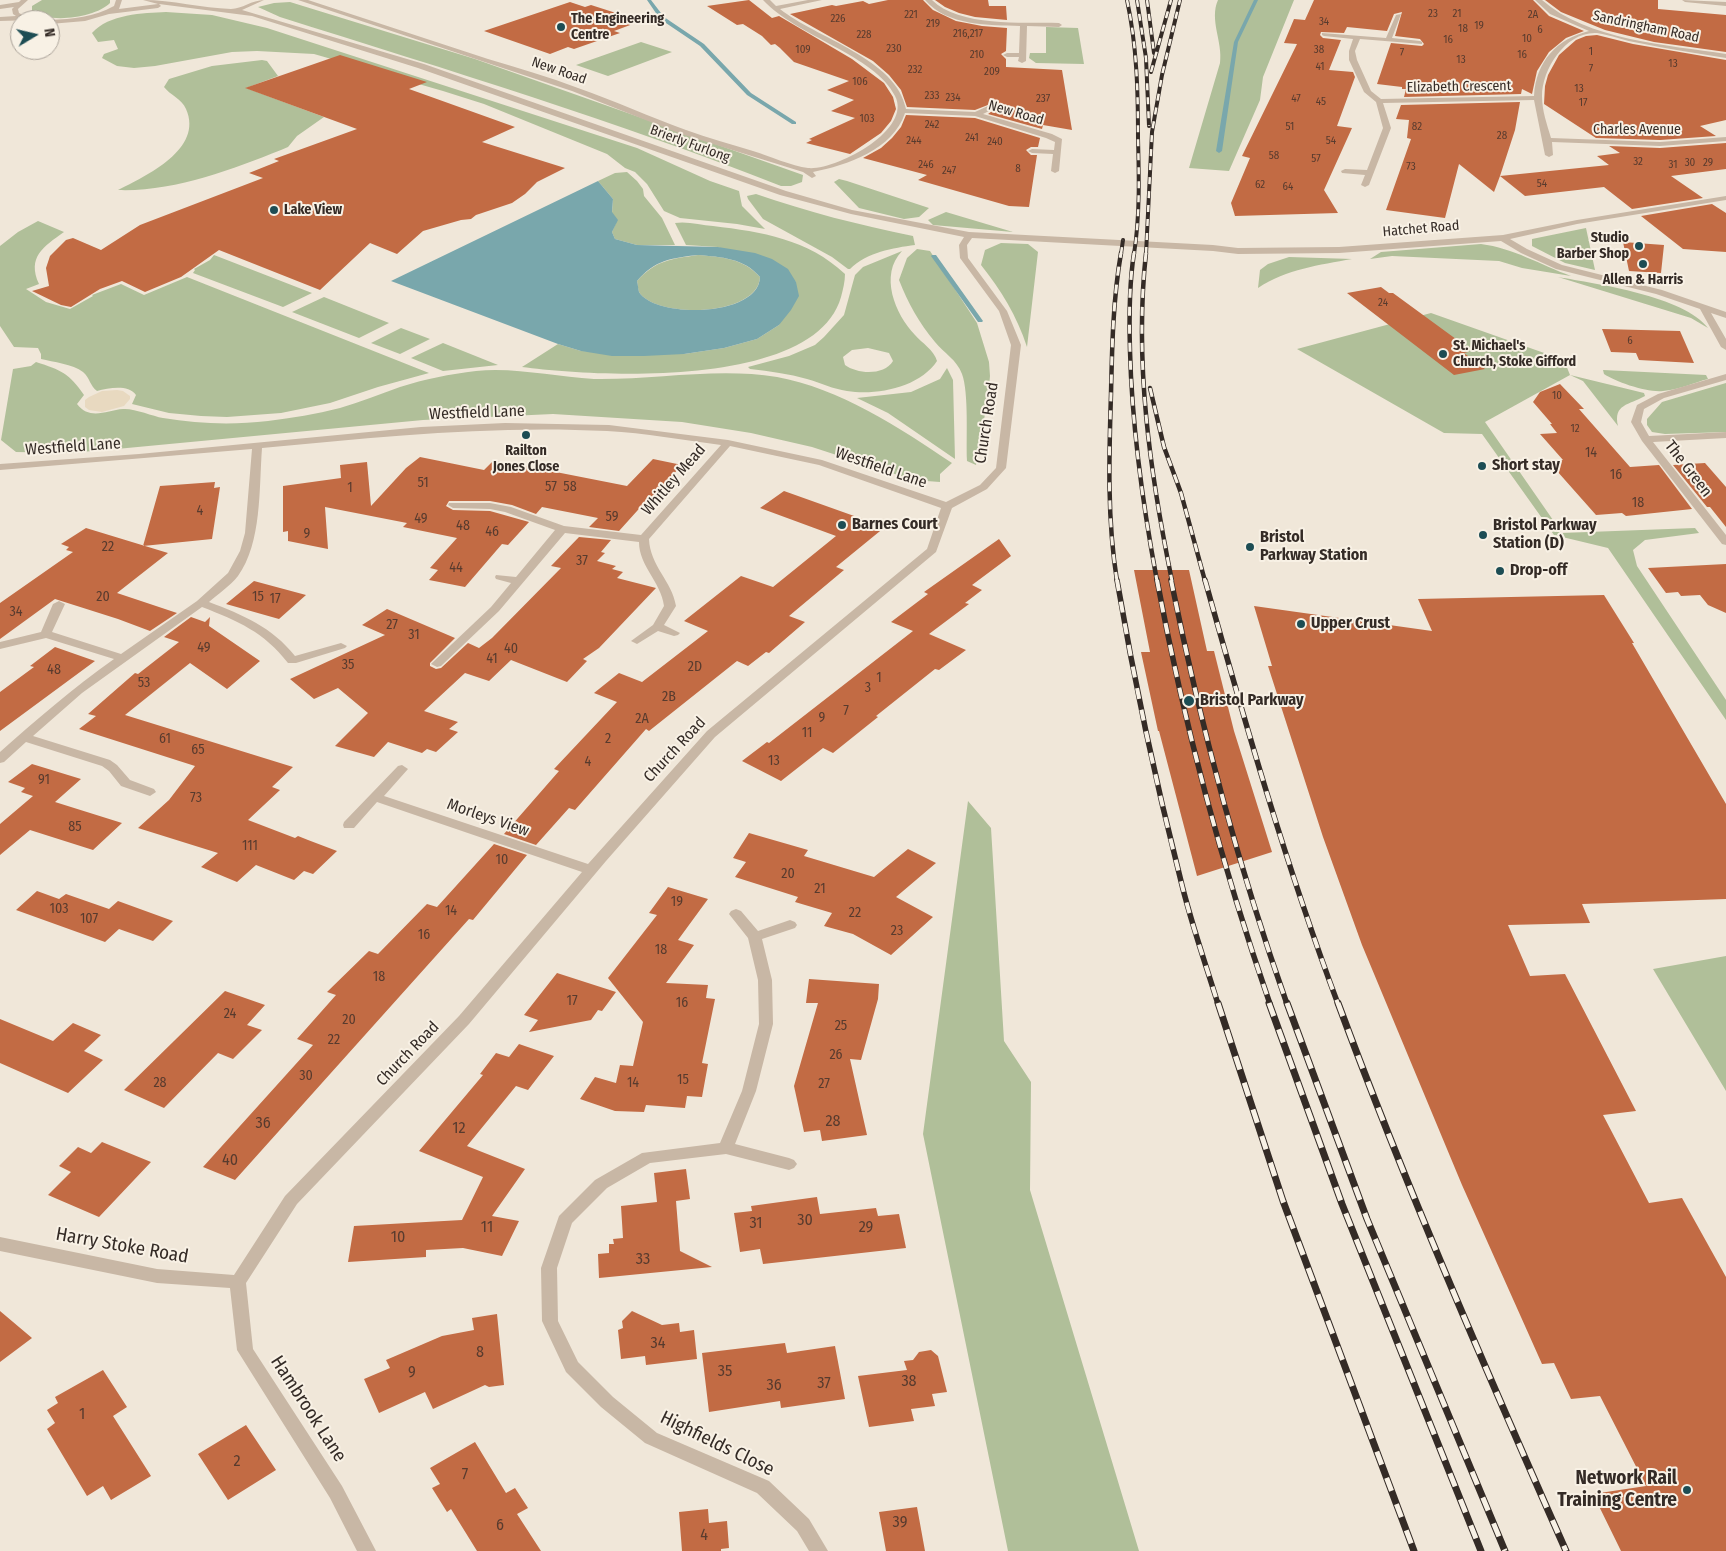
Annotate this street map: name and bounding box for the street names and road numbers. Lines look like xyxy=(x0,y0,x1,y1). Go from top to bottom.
street label: Sandringham Road xyxy=(1591,8,1701,46)
street label: New Road xyxy=(529,54,589,88)
street label: Elizabeth Crescent xyxy=(1407,78,1511,96)
street label: New Road xyxy=(986,97,1046,129)
street label: Brierly Furlong xyxy=(648,122,732,166)
street label: Charles Avenue xyxy=(1593,122,1681,138)
street label: Hatchet Road xyxy=(1382,217,1460,241)
street label: Church Road xyxy=(971,381,1003,465)
street label: Westfield Lane xyxy=(429,402,525,424)
street label: Westfield Lane xyxy=(25,434,121,460)
street label: The Green xyxy=(1660,437,1716,501)
street label: Whitley Mead xyxy=(638,441,710,519)
street label: Westfield Lane xyxy=(833,443,929,493)
street label: Church Road xyxy=(640,713,710,787)
street label: Morleys View xyxy=(444,795,532,841)
street label: Church Road xyxy=(373,1018,443,1090)
street label: Harry Stoke Road xyxy=(54,1223,190,1269)
street label: Hambrook Lane xyxy=(265,1352,351,1466)
street label: Highfields Close xyxy=(656,1407,778,1481)

